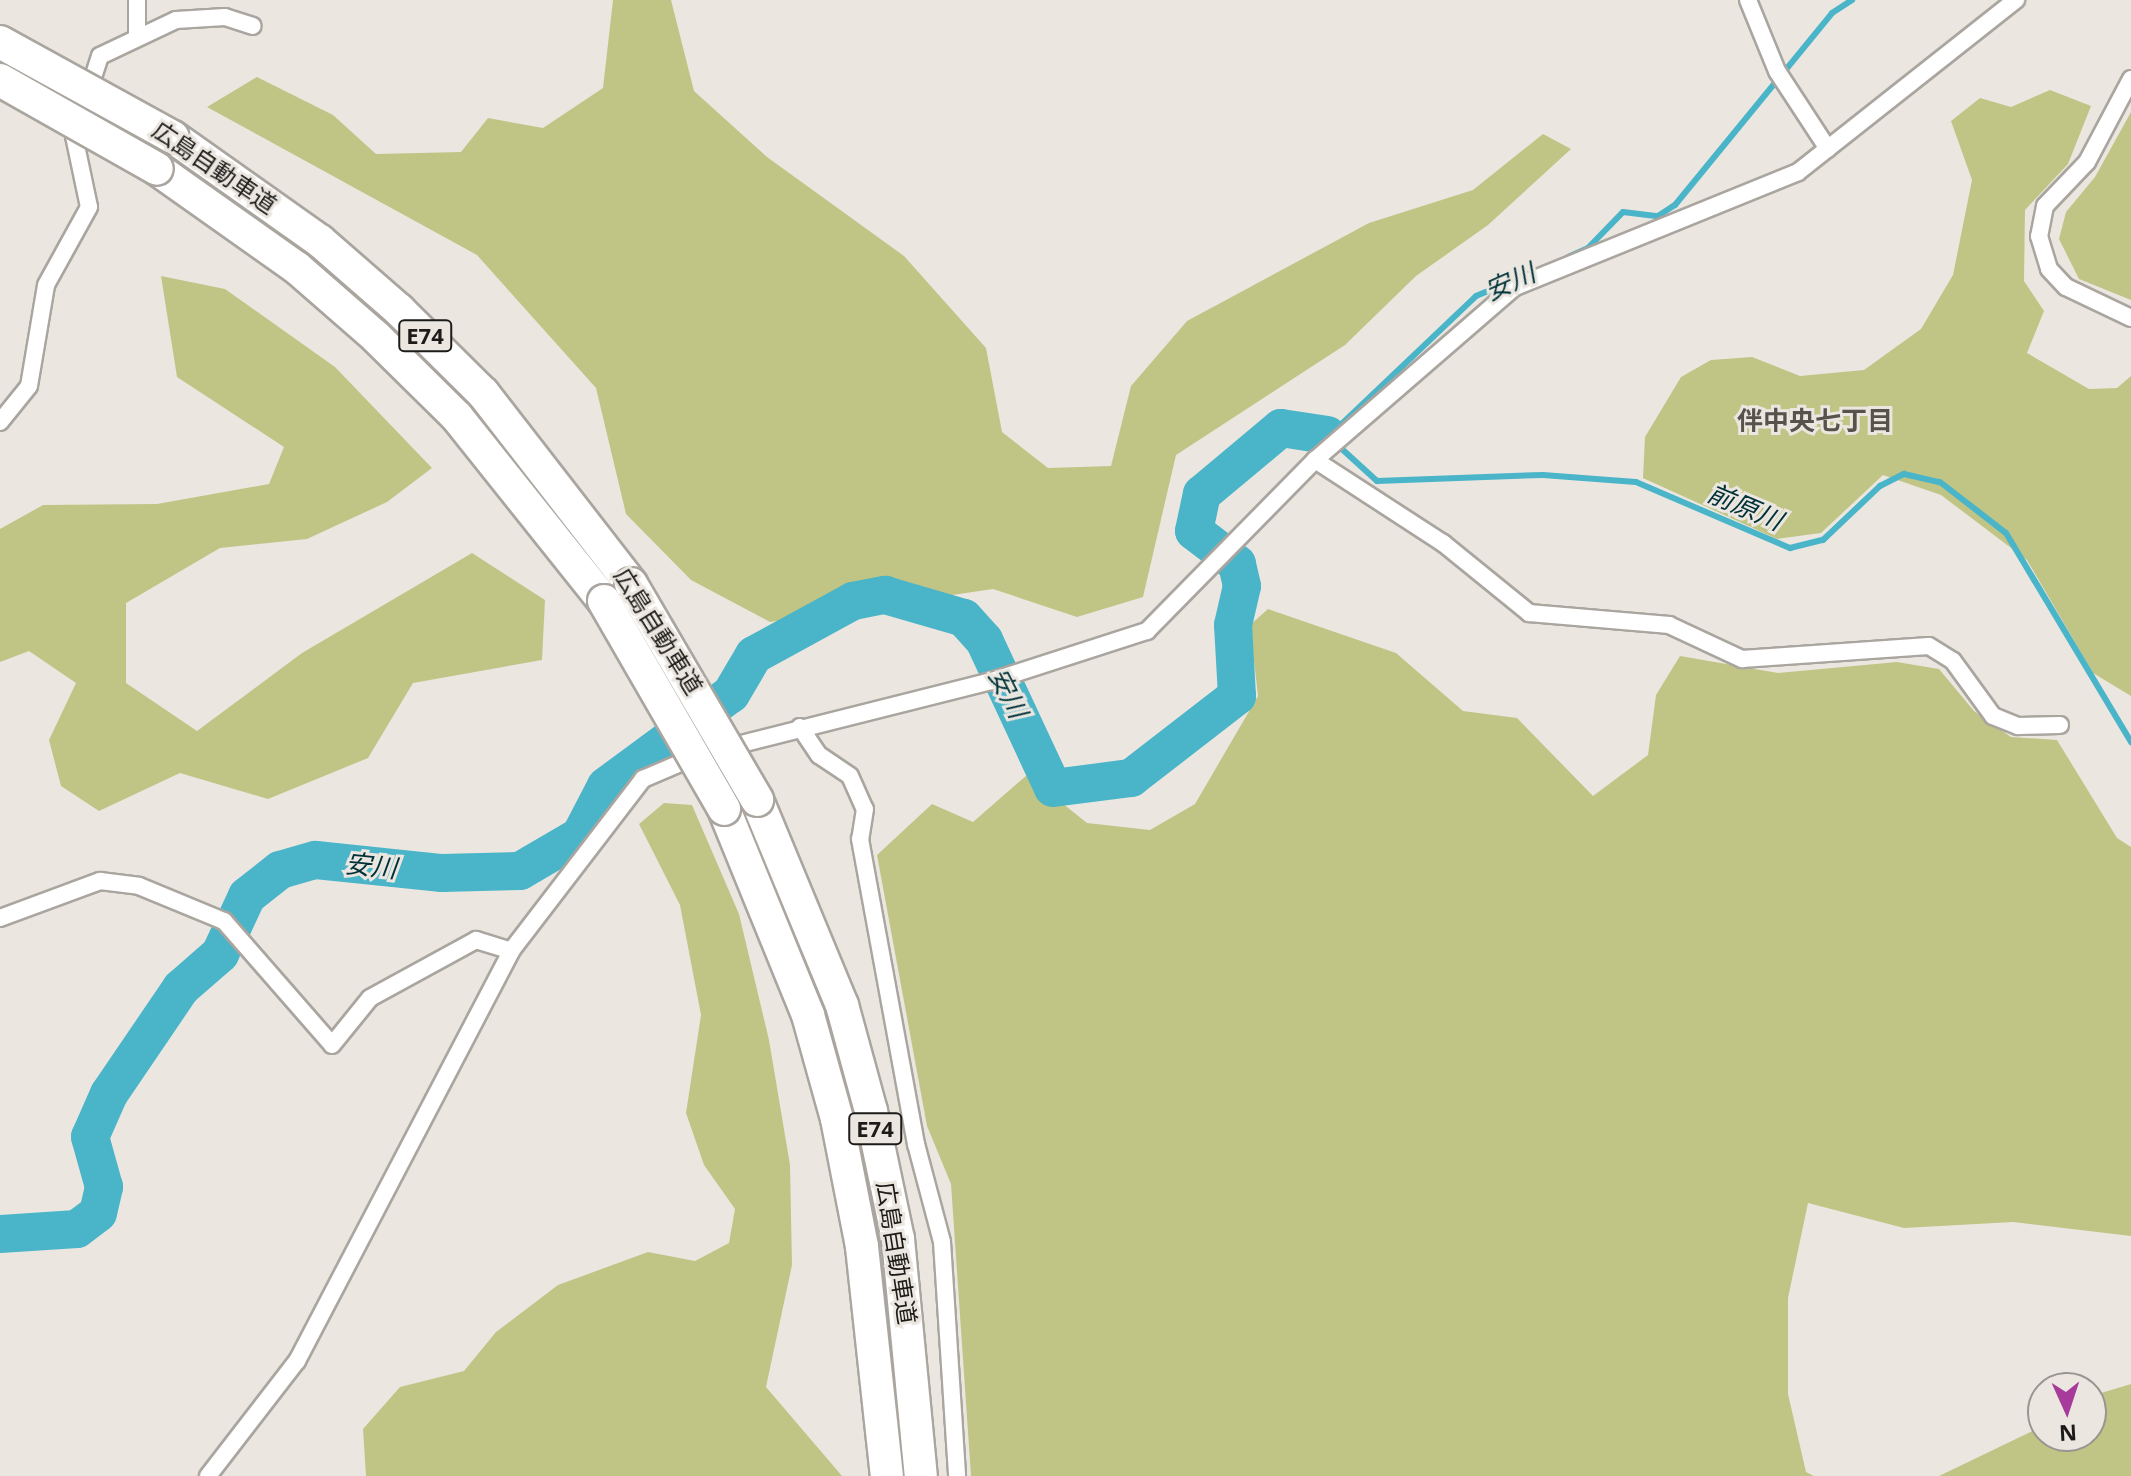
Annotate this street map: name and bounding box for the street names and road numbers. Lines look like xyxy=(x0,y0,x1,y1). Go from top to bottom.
street label: 広島自動車道 xyxy=(147,115,283,219)
road number: E74 xyxy=(397,318,453,354)
street label: 広島自動車道 xyxy=(609,562,709,700)
road number: E74 xyxy=(847,1111,903,1147)
street label: 広島自動車道 xyxy=(872,1180,922,1326)

